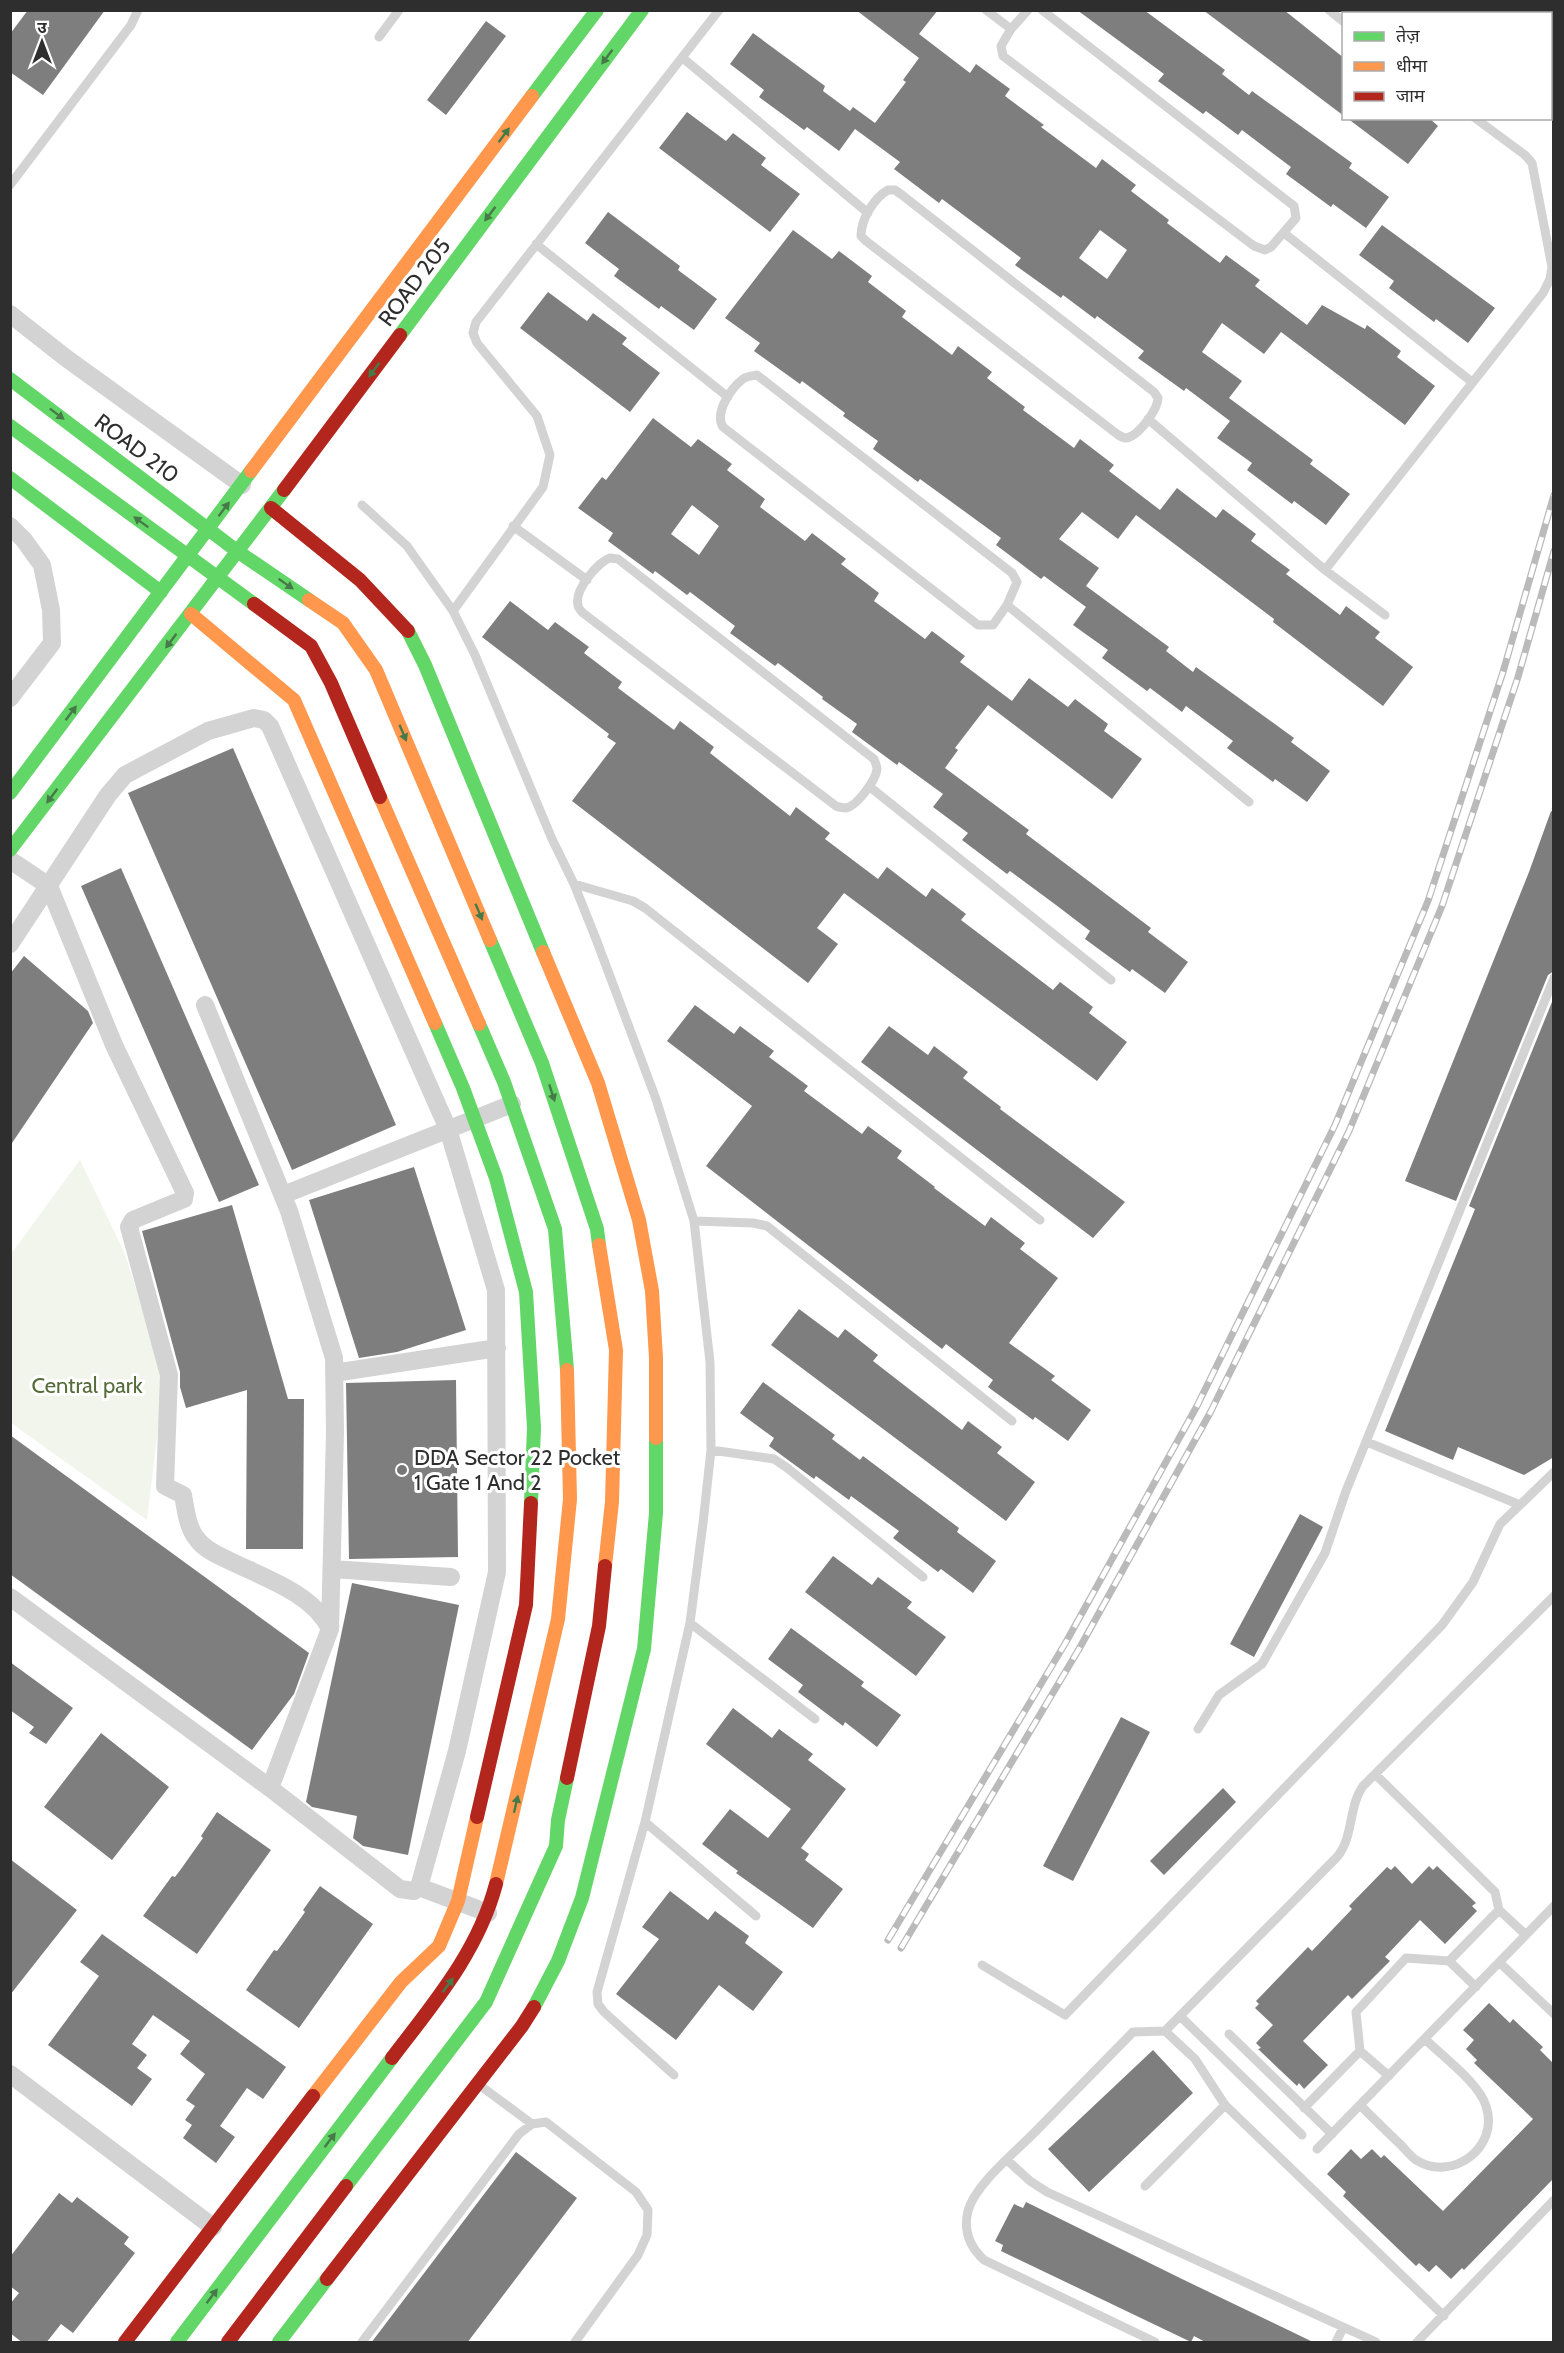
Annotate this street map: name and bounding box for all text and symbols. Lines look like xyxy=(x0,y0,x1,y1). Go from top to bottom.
north arrow xyxy=(12,12,72,72)
legend xyxy=(1342,12,1552,120)
text: उ xyxy=(37,18,47,37)
text: तेज़ xyxy=(1396,25,1420,47)
one-way arrow xyxy=(601,50,613,65)
text: धीमा xyxy=(1396,55,1427,77)
text: जाम xyxy=(1396,85,1426,107)
one-way arrow xyxy=(498,127,510,143)
one-way arrow xyxy=(484,205,496,221)
street label: ROAD 205 xyxy=(373,233,456,332)
one-way arrow xyxy=(368,363,380,378)
one-way arrow xyxy=(49,408,65,420)
street label: ROAD 210 xyxy=(89,408,184,489)
one-way arrow xyxy=(218,502,230,518)
one-way arrow xyxy=(134,516,149,528)
one-way arrow xyxy=(277,578,293,590)
one-way arrow xyxy=(165,632,177,648)
one-way arrow xyxy=(65,705,77,721)
one-way arrow xyxy=(398,724,408,742)
one-way arrow xyxy=(47,788,59,803)
one-way arrow xyxy=(474,904,483,921)
one-way arrow xyxy=(548,1084,557,1102)
park label: Central park xyxy=(31,1372,143,1399)
place label: DDA Sector 22 Pocket 1 Gate 1 And 2 xyxy=(414,1444,621,1496)
marker: DDA Sector 22 Pocket 1 Gate 1 And 2 xyxy=(395,1463,409,1477)
one-way arrow xyxy=(511,1795,521,1813)
one-way arrow xyxy=(442,1977,454,1993)
one-way arrow xyxy=(324,2133,336,2149)
one-way arrow xyxy=(206,2288,219,2304)

